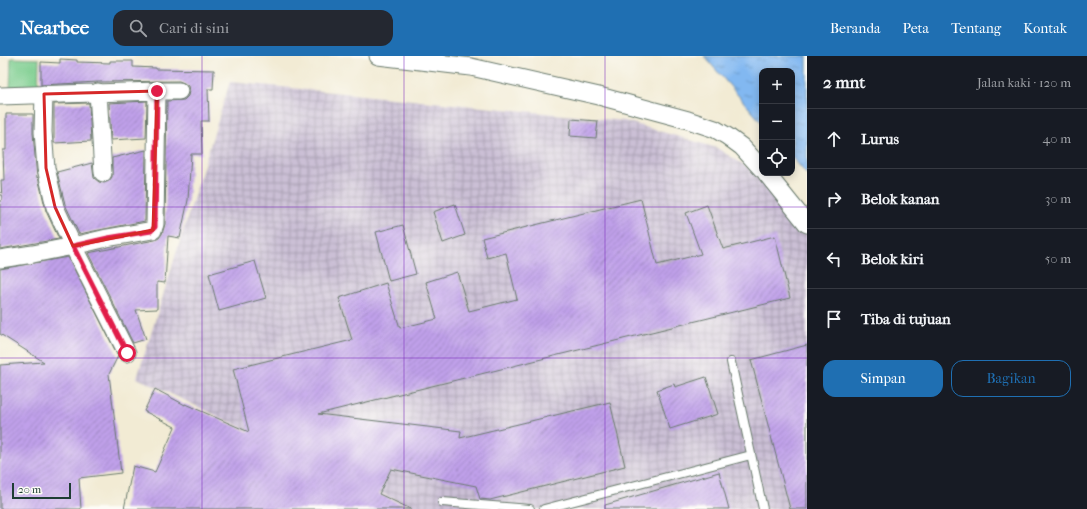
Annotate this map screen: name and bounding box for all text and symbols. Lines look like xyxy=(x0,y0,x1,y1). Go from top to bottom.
search box xyxy=(113,10,393,46)
text: Nearbee xyxy=(20,17,89,39)
icon: search xyxy=(127,17,149,39)
text: Cari di sini xyxy=(159,19,229,37)
text: Beranda xyxy=(830,20,881,37)
text: Peta xyxy=(903,20,929,37)
text: Tentang xyxy=(951,20,1001,37)
text: Kontak xyxy=(1023,20,1067,37)
map controls xyxy=(759,68,795,176)
button: + xyxy=(759,68,795,104)
text: 2 mnt xyxy=(823,72,865,92)
text: Jalan kaki · 120 m xyxy=(977,75,1071,90)
route end xyxy=(148,82,166,100)
button: − xyxy=(759,104,795,140)
icon: ahead xyxy=(823,128,845,150)
text: Lurus xyxy=(861,130,899,148)
text: 40 m xyxy=(1043,131,1071,146)
button: locate xyxy=(759,140,795,176)
icon: right xyxy=(823,188,845,210)
text: Belok kanan xyxy=(861,190,940,208)
text: 30 m xyxy=(1045,191,1071,206)
icon: left xyxy=(823,248,845,270)
text: Belok kiri xyxy=(861,250,924,268)
text: 50 m xyxy=(1045,251,1071,266)
icon: arrive xyxy=(823,308,845,330)
text: Tiba di tujuan xyxy=(861,310,951,328)
route start xyxy=(118,344,136,362)
button: Simpan xyxy=(823,360,943,397)
button: Bagikan xyxy=(951,360,1071,397)
scale bar xyxy=(12,481,71,500)
text: 20 m xyxy=(18,483,41,496)

